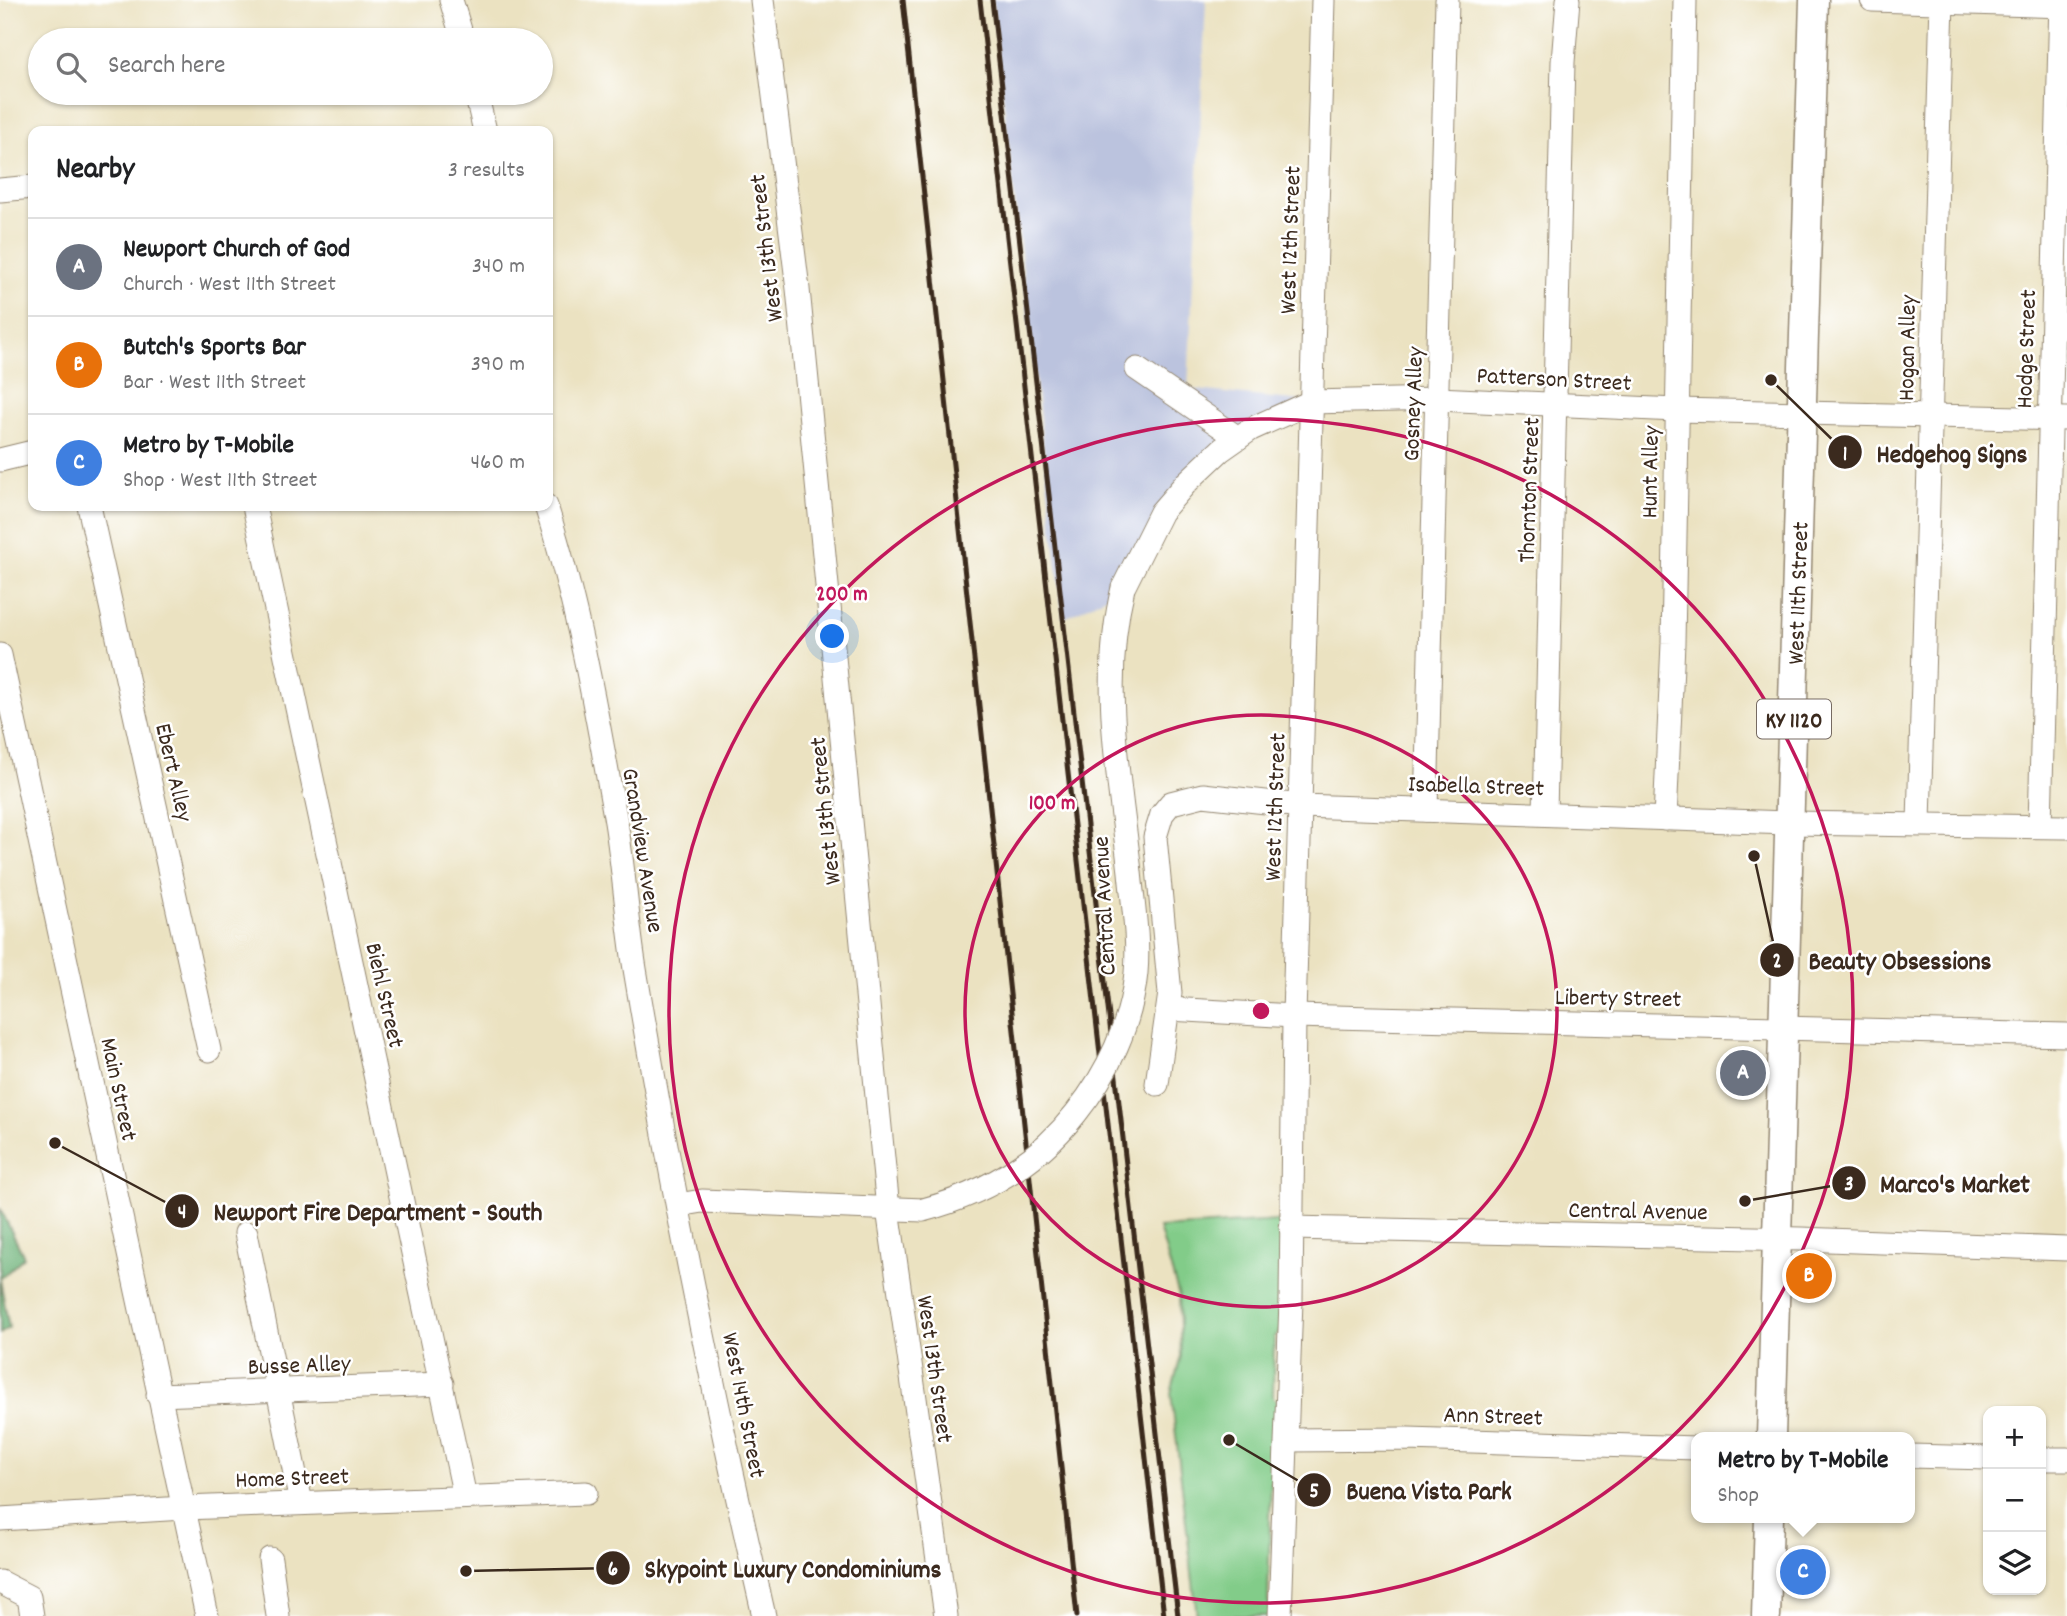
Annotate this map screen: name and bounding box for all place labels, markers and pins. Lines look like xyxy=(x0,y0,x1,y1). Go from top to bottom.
callout: Hedgehog Signs xyxy=(1828,429,2042,476)
callout: Beauty Obsessions xyxy=(1759,936,2005,983)
centre of rings xyxy=(1249,999,1273,1023)
pin: A xyxy=(1720,1047,1766,1099)
callout: Marco's Market xyxy=(1832,1160,2044,1207)
callout: Newport Fire Department - South xyxy=(164,1188,556,1235)
pin: B xyxy=(1786,1250,1832,1302)
callout: Buena Vista Park xyxy=(1297,1466,1525,1513)
callout: Skypoint Luxury Condominiums xyxy=(596,1544,956,1591)
pin: C xyxy=(1780,1546,1826,1598)

